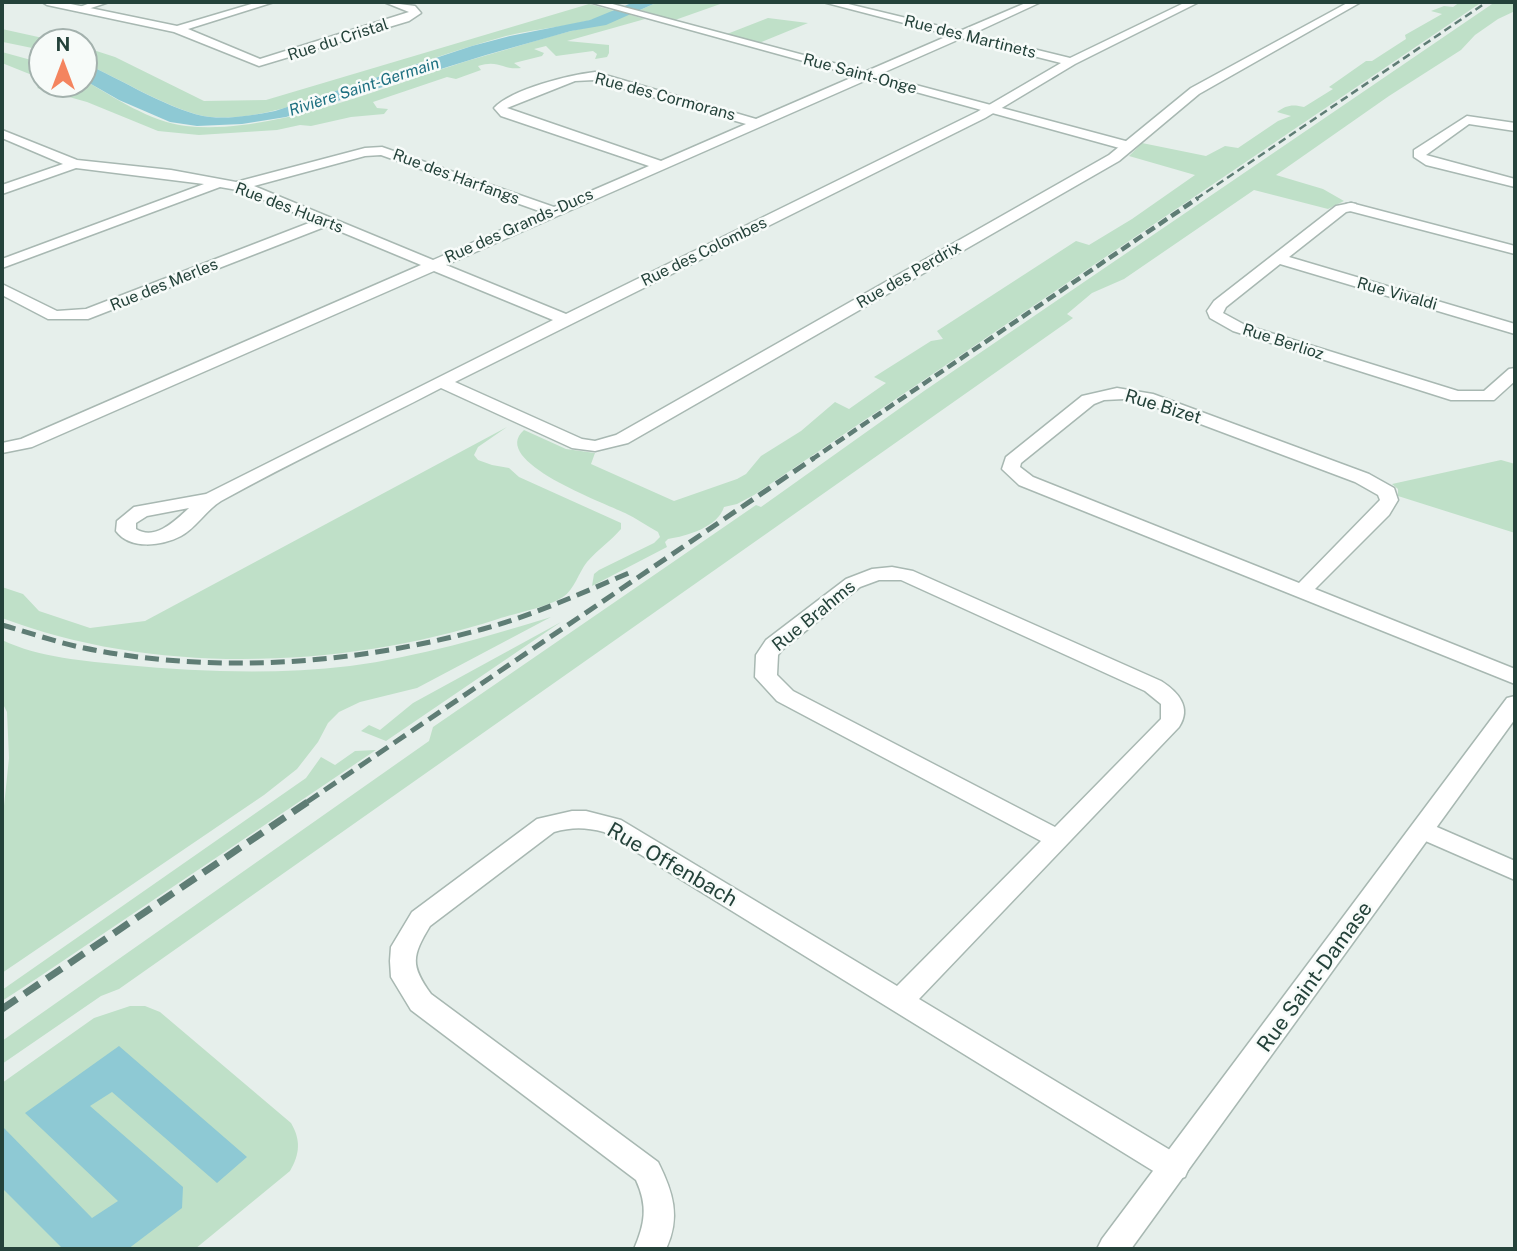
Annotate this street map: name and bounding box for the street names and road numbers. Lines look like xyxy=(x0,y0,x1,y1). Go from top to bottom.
street label: Rue des Martinets xyxy=(902,11,1038,63)
street label: Rue du Cristal xyxy=(285,15,391,65)
street label: Rue Saint-Onge xyxy=(801,50,919,98)
street label: Rue des Cormorans xyxy=(593,69,737,125)
street label: Rue des Harfangs xyxy=(390,145,522,209)
street label: Rue des Huarts xyxy=(232,179,346,237)
street label: Rue des Grands-Ducs xyxy=(442,185,596,267)
street label: Rue des Colombes xyxy=(638,213,770,291)
street label: Rue des Perdrix xyxy=(853,237,965,313)
street label: Rue des Merles xyxy=(107,255,221,315)
street label: Rue Vivaldi xyxy=(1355,273,1439,315)
street label: Rue Berlioz xyxy=(1240,320,1326,364)
street label: Rue Bizet xyxy=(1122,385,1204,429)
street label: Rue Brahms xyxy=(768,576,860,656)
street label: Rue Offenbach xyxy=(602,818,742,912)
street label: Rue Saint-Damase xyxy=(1252,897,1378,1057)

